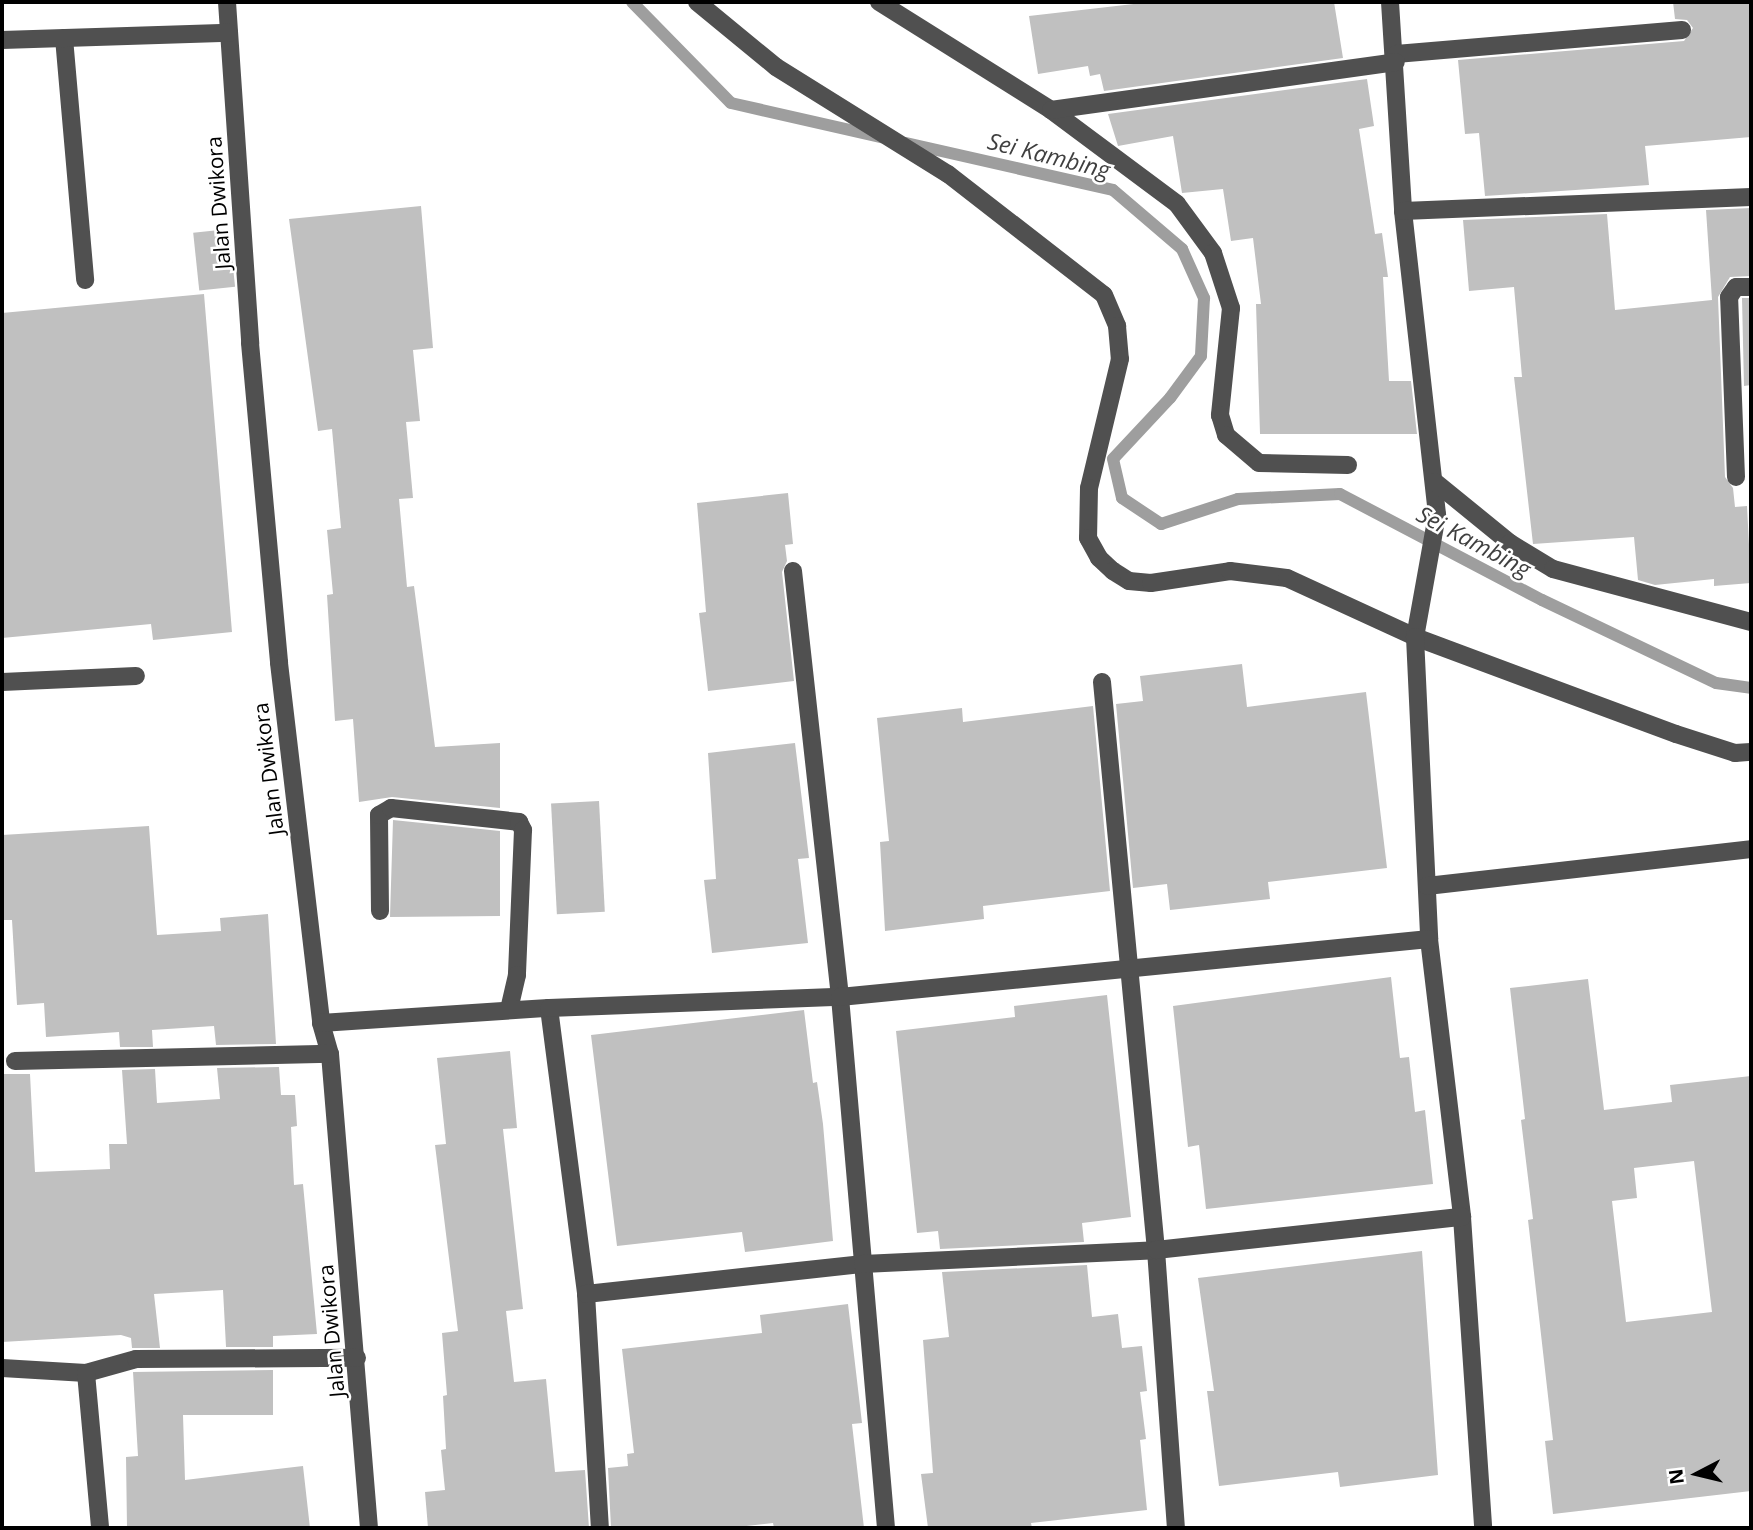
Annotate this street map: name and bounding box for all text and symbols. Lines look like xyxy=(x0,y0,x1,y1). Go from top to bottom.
water label: Sei Kambing xyxy=(985,126,1113,184)
street label: Jalan Dwikora xyxy=(201,136,235,270)
water label: Sei Kambing xyxy=(1412,499,1536,583)
street label: Jalan Dwikora xyxy=(247,701,289,837)
street label: Jalan Dwikora xyxy=(313,1263,349,1399)
north arrow xyxy=(1662,1439,1732,1509)
text: N xyxy=(1662,1467,1690,1486)

